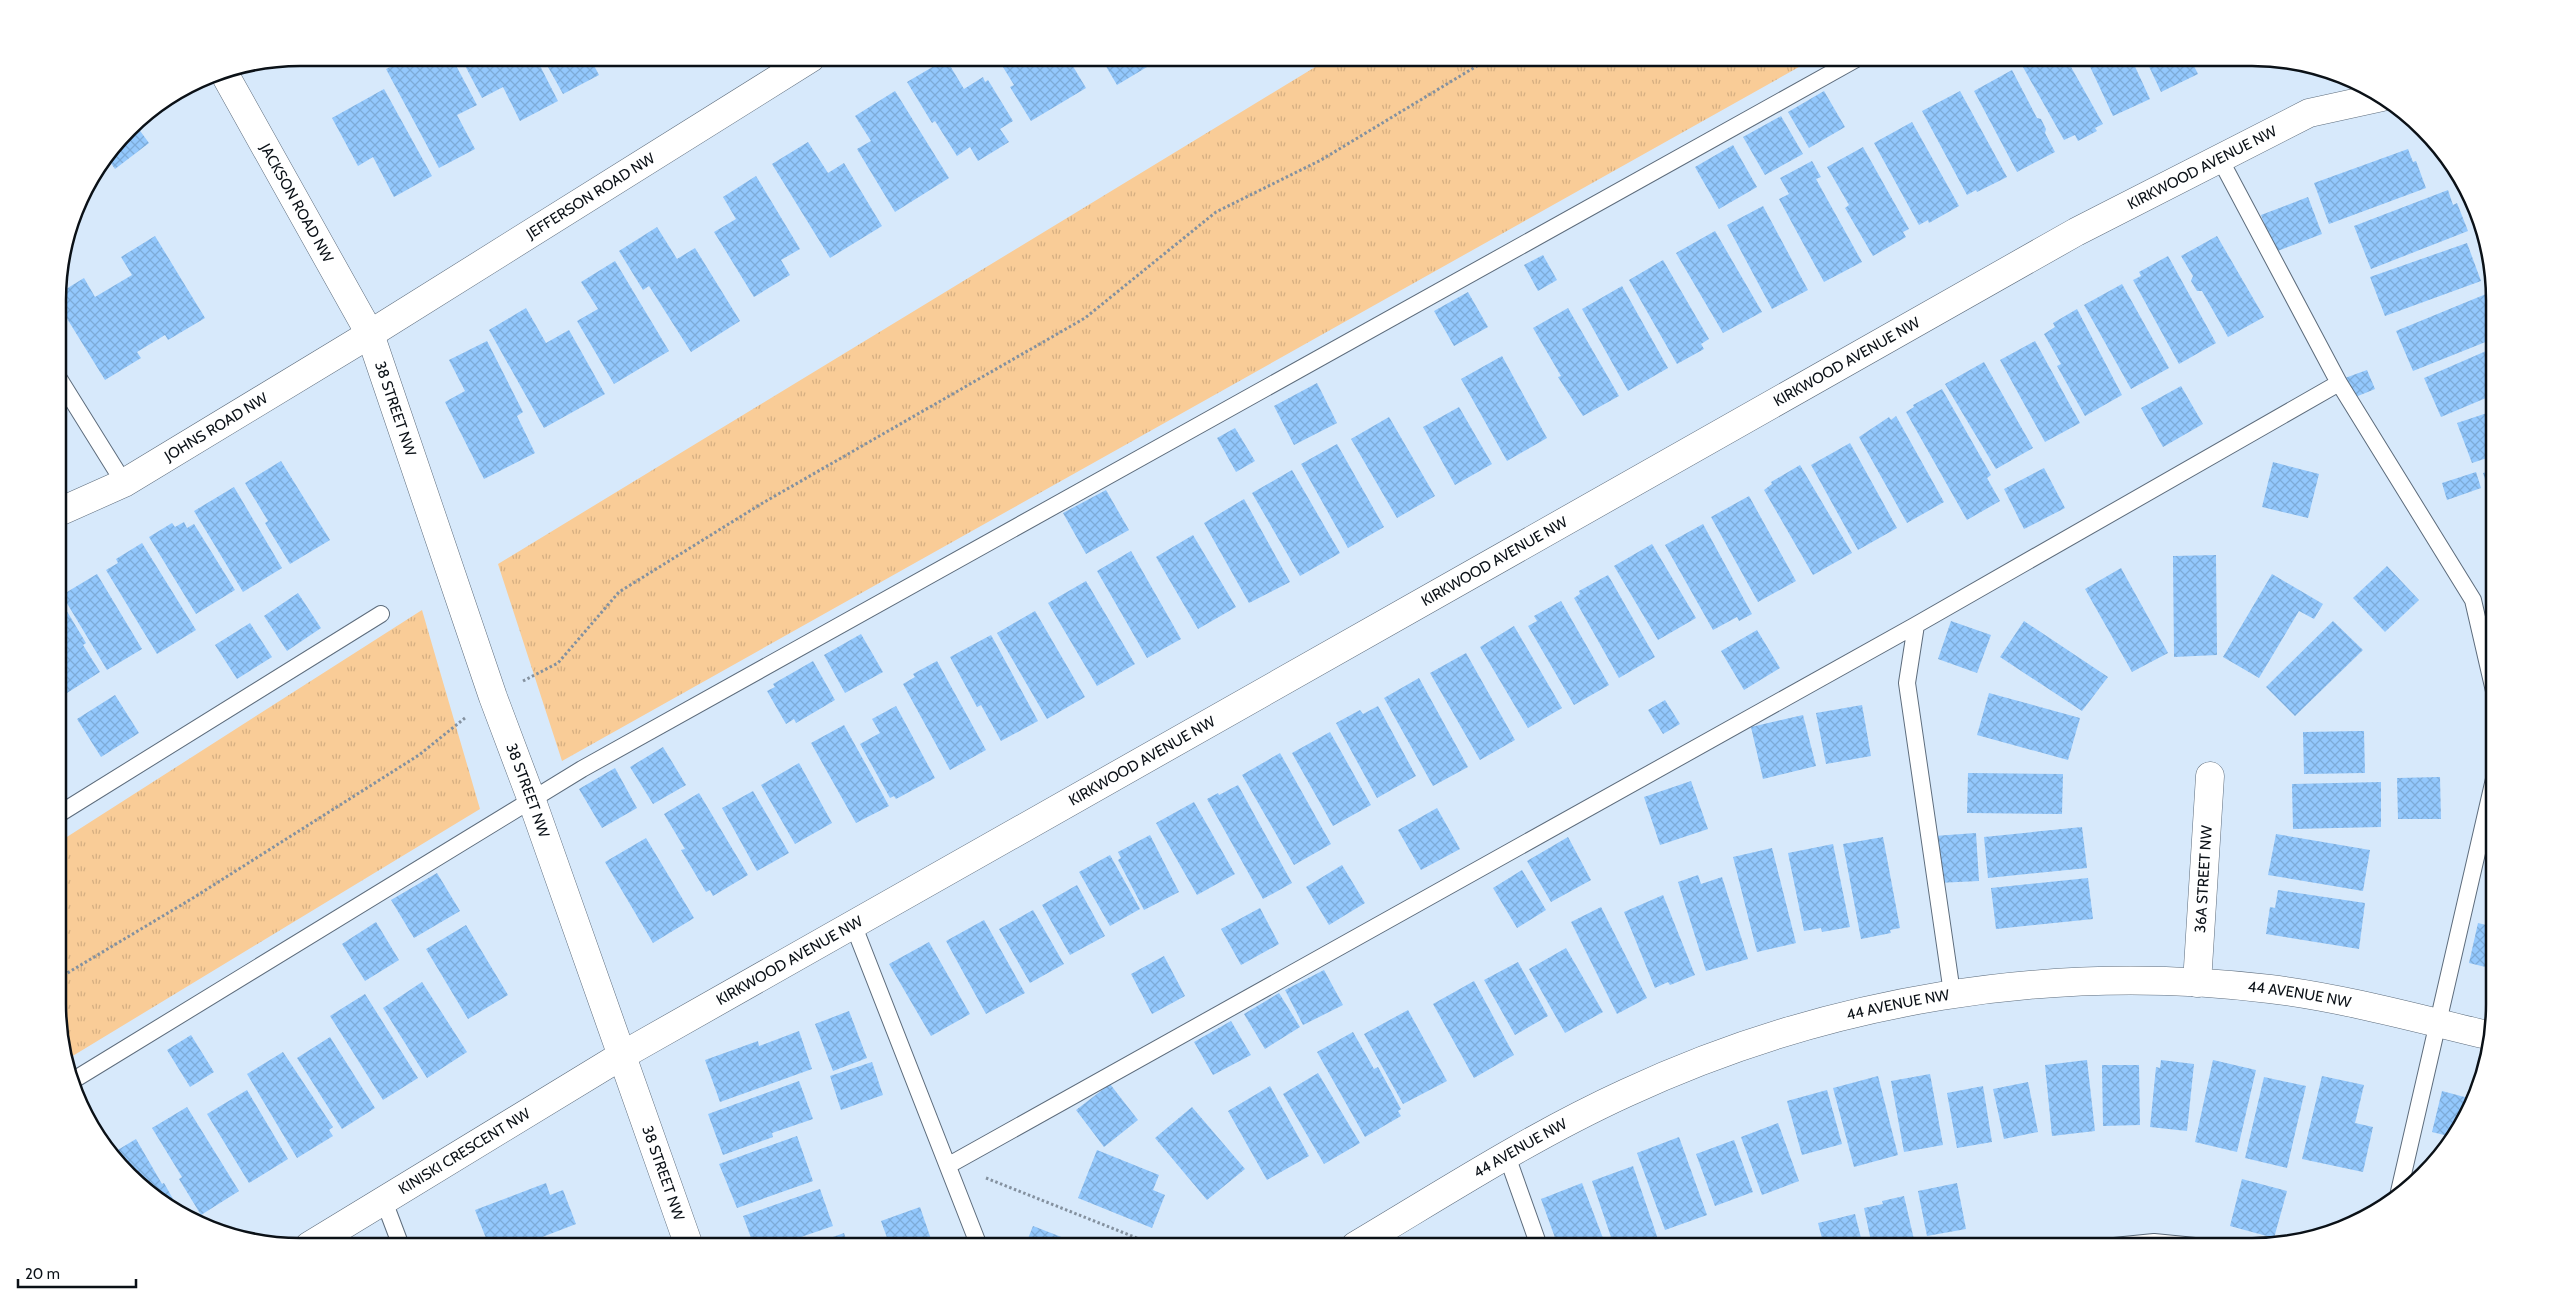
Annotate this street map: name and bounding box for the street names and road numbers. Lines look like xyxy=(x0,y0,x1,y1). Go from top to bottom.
street label: KIRKWOOD AVENUE NW xyxy=(2124,122,2280,213)
street label: JACKSON ROAD NW xyxy=(256,139,338,266)
street label: JEFFERSON ROAD NW xyxy=(522,149,659,243)
street label: KIRKWOOD AVENUE NW xyxy=(1770,313,1924,410)
street label: 38 STREET NW xyxy=(371,359,420,459)
street label: JOHNS ROAD NW xyxy=(160,389,272,466)
street label: KIRKWOOD AVENUE NW xyxy=(1418,512,1571,610)
street label: KIRKWOOD AVENUE NW xyxy=(1066,712,1219,810)
street label: 38 STREET NW xyxy=(502,741,554,841)
street label: 36A STREET NW xyxy=(2191,824,2216,934)
street label: KIRKWOOD AVENUE NW xyxy=(713,912,867,1009)
street label: 44 AVENUE NW xyxy=(2247,978,2354,1012)
street label: 44 AVENUE NW xyxy=(1845,986,1951,1024)
street label: KINISKI CRESCENT NW xyxy=(395,1104,534,1198)
street label: 44 AVENUE NW xyxy=(1470,1114,1571,1182)
street label: 38 STREET NW xyxy=(638,1123,689,1224)

